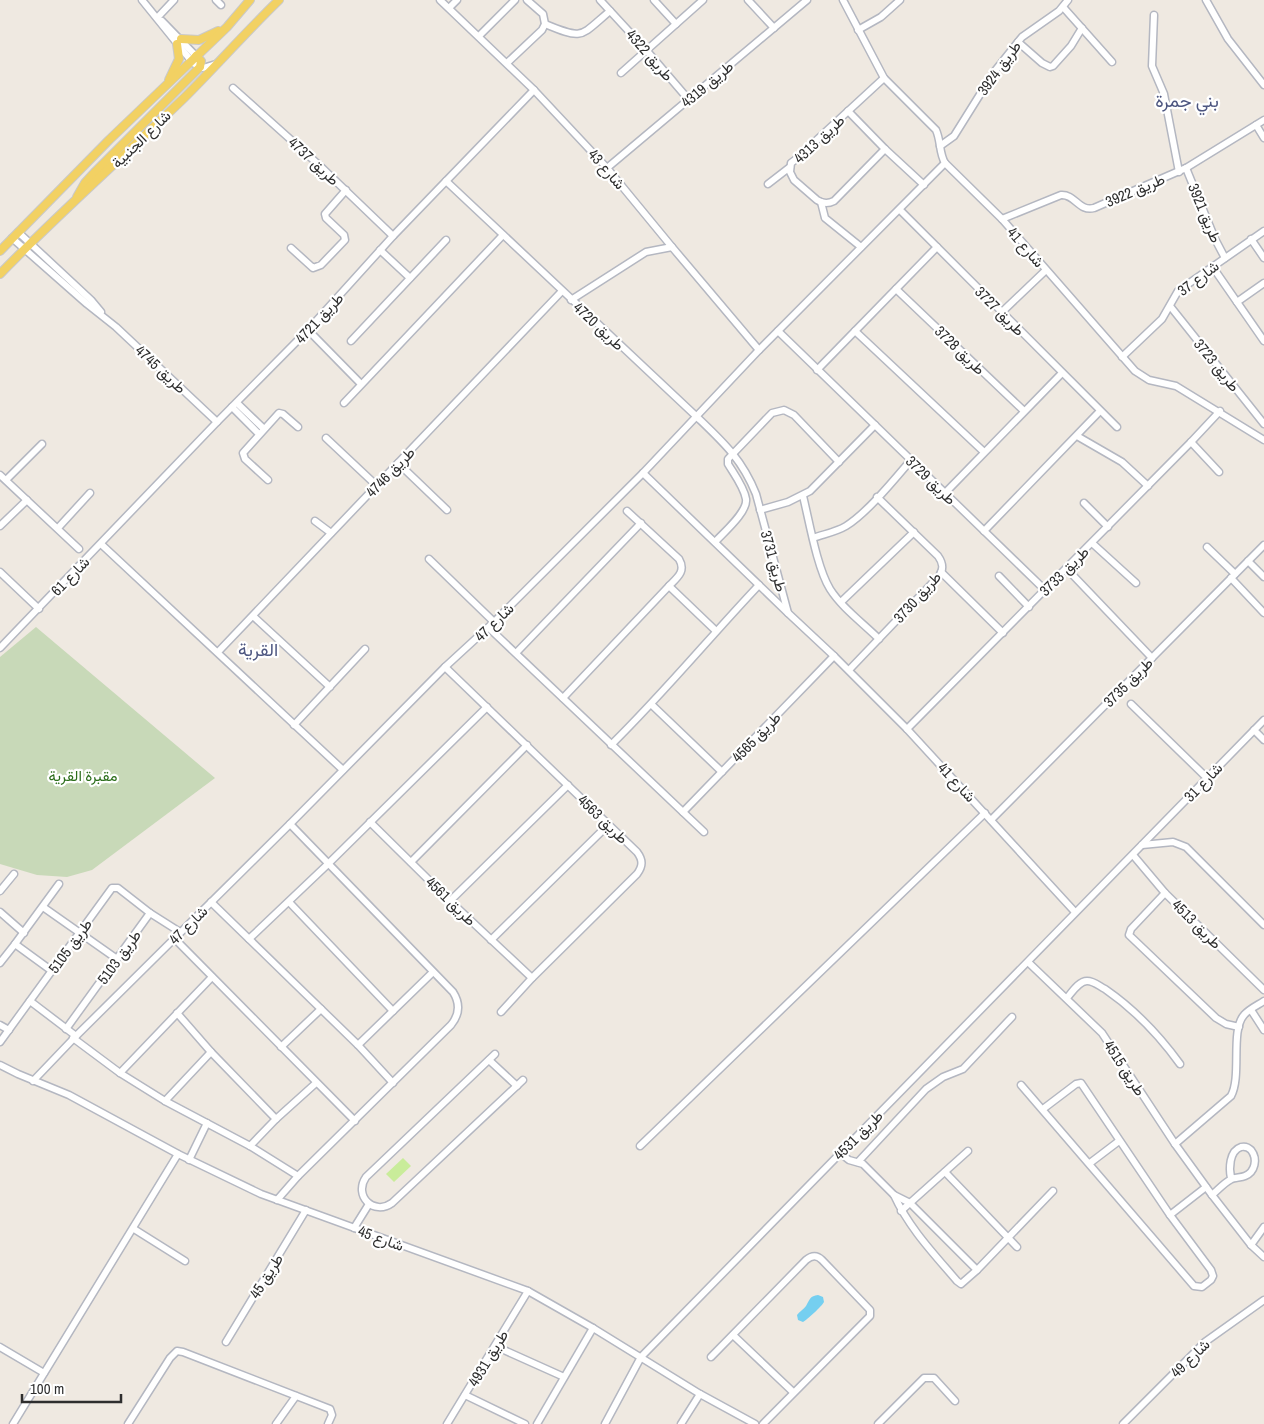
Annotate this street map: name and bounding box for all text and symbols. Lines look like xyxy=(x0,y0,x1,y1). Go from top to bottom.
street label: طريق 4322 xyxy=(622,24,679,86)
street label: طريق 3924 xyxy=(972,36,1026,99)
street label: طريق 4319 xyxy=(676,56,738,112)
district label: بني جمرة xyxy=(1155,88,1219,116)
street label: شارع الجنبية xyxy=(107,105,176,173)
street label: طريق 4313 xyxy=(789,110,849,168)
street label: طريق 4737 xyxy=(284,132,344,190)
street label: شارع 43 xyxy=(583,144,631,195)
street label: طريق 3922 xyxy=(1102,168,1168,212)
street label: طريق 3921 xyxy=(1183,180,1227,246)
street label: شارع 41 xyxy=(1002,222,1050,273)
street label: شارع 37 xyxy=(1173,255,1224,301)
street label: طريق 3727 xyxy=(970,281,1030,341)
street label: طريق 4721 xyxy=(290,288,348,348)
street label: طريق 4720 xyxy=(569,297,629,355)
street label: طريق 3728 xyxy=(930,321,990,379)
street label: طريق 3723 xyxy=(1189,334,1245,396)
street label: طريق 4745 xyxy=(131,340,191,398)
street label: طريق 4746 xyxy=(361,442,419,502)
street label: طريق 3729 xyxy=(901,451,961,509)
street label: طريق 3731 xyxy=(756,528,792,594)
street label: طريق 3733 xyxy=(1034,541,1094,601)
street label: شارع 61 xyxy=(46,552,95,601)
street label: طريق 3730 xyxy=(888,567,946,627)
street label: شارع 47 xyxy=(470,598,519,647)
district label: القرية xyxy=(238,637,278,662)
street label: طريق 3735 xyxy=(1098,652,1158,712)
street label: طريق 4565 xyxy=(727,707,785,767)
street label: شارع 41 xyxy=(932,758,981,807)
street label: شارع 31 xyxy=(1179,758,1228,807)
park label: مقبرة القرية xyxy=(48,765,118,786)
street label: طريق 4563 xyxy=(573,790,633,848)
street label: طريق 4561 xyxy=(421,872,481,930)
street label: طريق 4513 xyxy=(1167,894,1227,954)
street label: شارع 47 xyxy=(164,901,213,950)
street label: طريق 5105 xyxy=(43,914,97,977)
street label: طريق 5103 xyxy=(92,925,146,988)
street label: طريق 4515 xyxy=(1099,1036,1151,1100)
street label: طريق 4531 xyxy=(828,1105,888,1165)
street label: شارع 45 xyxy=(355,1220,407,1257)
street label: طريق 45 xyxy=(244,1250,288,1302)
street label: طريق 4931 xyxy=(463,1326,513,1390)
street label: شارع 49 xyxy=(1166,1334,1215,1383)
scale bar xyxy=(22,1372,121,1404)
text: 100 m xyxy=(30,1378,64,1399)

